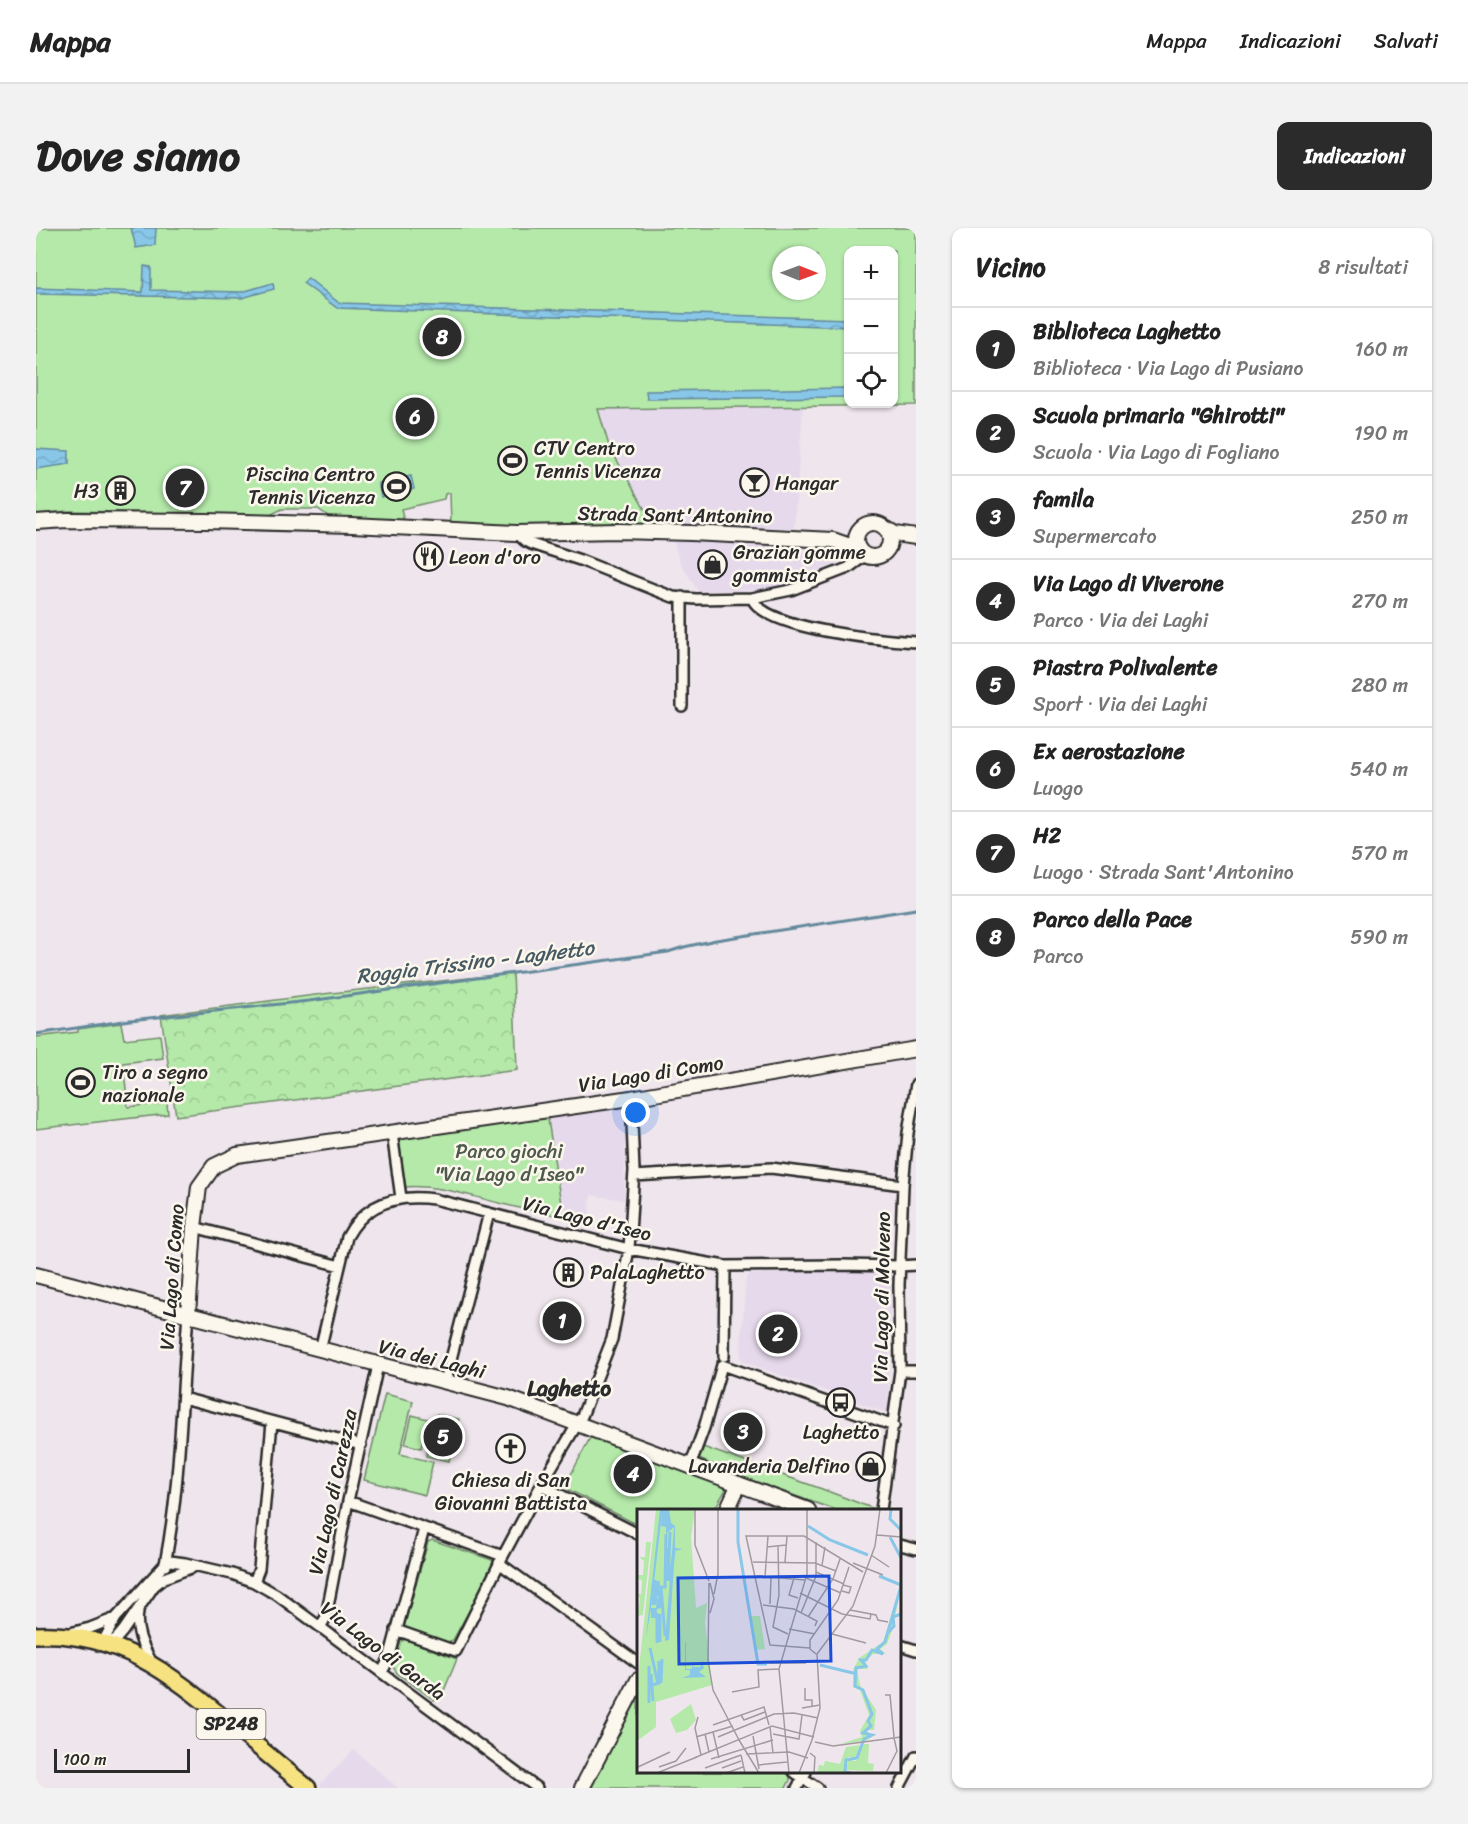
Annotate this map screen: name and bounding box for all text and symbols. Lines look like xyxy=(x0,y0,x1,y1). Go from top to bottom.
text: Mappa xyxy=(30,17,111,66)
text: Mappa xyxy=(1146,22,1207,60)
text: Indicazioni xyxy=(1240,22,1341,60)
text: Salvati xyxy=(1374,22,1438,60)
text: Dove siamo xyxy=(36,119,240,193)
button: Indicazioni xyxy=(1277,122,1432,190)
text: Vicino xyxy=(976,244,1046,290)
north arrow xyxy=(772,246,826,300)
map controls xyxy=(844,246,898,408)
button: + xyxy=(844,246,898,300)
text: 8 risultati xyxy=(1318,250,1408,285)
button: − xyxy=(844,300,898,354)
text: Biblioteca Laghetto xyxy=(1033,312,1221,351)
pin: 8 xyxy=(422,314,462,360)
text: 1 xyxy=(991,332,1000,367)
text: 160 m xyxy=(1355,332,1408,367)
text: Biblioteca · Via Lago di Pusiano xyxy=(1033,351,1303,386)
button: locate xyxy=(844,354,898,408)
pin: 6 xyxy=(396,394,434,440)
text: Scuola primaria "Ghirotti" xyxy=(1033,396,1284,435)
text: 2 xyxy=(990,416,1001,451)
text: 190 m xyxy=(1354,416,1408,451)
place label: CTV Centro Tennis Vicenza xyxy=(534,431,662,489)
text: Scuola · Via Lago di Fogliano xyxy=(1033,435,1279,470)
sports icon: CTV Centro Tennis Vicenza xyxy=(497,444,529,476)
place label: Piscina Centro Tennis Vicenza xyxy=(246,457,376,515)
pin: 7 xyxy=(166,466,204,510)
place label: Hangar xyxy=(775,466,839,501)
bar icon: Hangar xyxy=(738,467,770,499)
sports icon: Piscina Centro Tennis Vicenza xyxy=(380,470,412,502)
place label: H3 xyxy=(74,474,99,509)
building icon: H3 xyxy=(104,475,136,507)
text: famila xyxy=(1033,480,1094,519)
street label: Strada Sant'Antonino xyxy=(577,496,773,534)
text: 3 xyxy=(990,500,1001,535)
text: 250 m xyxy=(1351,500,1408,535)
text: Supermercato xyxy=(1033,519,1157,554)
place label: Grazian gomme gommista xyxy=(731,535,866,593)
place label: Leon d'oro xyxy=(449,540,541,575)
restaurant icon: Leon d'oro xyxy=(412,541,444,573)
shop icon: Grazian gomme gommista xyxy=(696,548,728,580)
text: Via Lago di Viverone xyxy=(1033,564,1224,603)
text: 4 xyxy=(989,584,1002,619)
text: 270 m xyxy=(1352,584,1408,619)
text: Parco · Via dei Laghi xyxy=(1033,603,1208,638)
text: Piastra Polivalente xyxy=(1033,648,1218,687)
text: 5 xyxy=(989,668,1002,703)
text: 280 m xyxy=(1351,668,1408,703)
text: Sport · Via dei Laghi xyxy=(1033,687,1207,722)
text: Ex aerostazione xyxy=(1033,732,1185,771)
text: 6 xyxy=(990,752,1001,787)
text: 540 m xyxy=(1350,752,1408,787)
text: Luogo xyxy=(1033,771,1083,806)
text: H2 xyxy=(1033,816,1061,855)
text: 7 xyxy=(990,836,1001,871)
text: 570 m xyxy=(1351,836,1408,871)
text: Luogo · Strada Sant'Antonino xyxy=(1033,855,1294,890)
text: Parco della Pace xyxy=(1033,900,1192,939)
text: 8 xyxy=(989,920,1002,955)
text: 590 m xyxy=(1350,920,1408,955)
water label: Roggia Trissino - Laghetto xyxy=(354,928,598,995)
text: Parco xyxy=(1033,939,1084,974)
street label: Via Lago di Como xyxy=(576,1045,726,1103)
place label: Tiro a segno nazionale xyxy=(102,1055,208,1113)
sports icon: Tiro a segno nazionale xyxy=(65,1067,97,1099)
your location xyxy=(621,1098,650,1127)
park label: Parco giochi "Via Lago d'Iseo" xyxy=(435,1134,585,1192)
street label: Via Lago d'Iseo xyxy=(519,1186,655,1252)
street label: Via Lago di Como xyxy=(149,1203,195,1351)
street label: Via Lago di Molveno xyxy=(863,1211,901,1383)
place label: PalaLaghetto xyxy=(590,1255,705,1290)
building icon: PalaLaghetto xyxy=(553,1256,585,1288)
pin: 1 xyxy=(542,1298,582,1344)
pin: 2 xyxy=(758,1312,798,1356)
street label: Via dei Laghi xyxy=(375,1329,490,1389)
district label: Laghetto xyxy=(527,1369,611,1408)
bus stop icon: Laghetto xyxy=(825,1386,857,1418)
street label: Via Lago di Carezza xyxy=(298,1405,368,1578)
pin: 3 xyxy=(724,1410,762,1454)
pin: 5 xyxy=(424,1414,462,1460)
place label: Laghetto xyxy=(803,1415,879,1450)
church icon: Chiesa di San Giovanni Battista xyxy=(495,1433,527,1465)
place label: Lavanderia Delfino xyxy=(688,1449,850,1484)
shop icon: Lavanderia Delfino xyxy=(855,1450,887,1482)
pin: 4 xyxy=(614,1452,652,1496)
place label: Chiesa di San Giovanni Battista xyxy=(435,1463,587,1521)
inset map xyxy=(637,1509,901,1773)
street label: Via Lago di Garda xyxy=(313,1592,453,1710)
road number: SP248 xyxy=(196,1709,266,1739)
text: 100 m xyxy=(63,1745,107,1774)
scale bar xyxy=(54,1746,190,1774)

